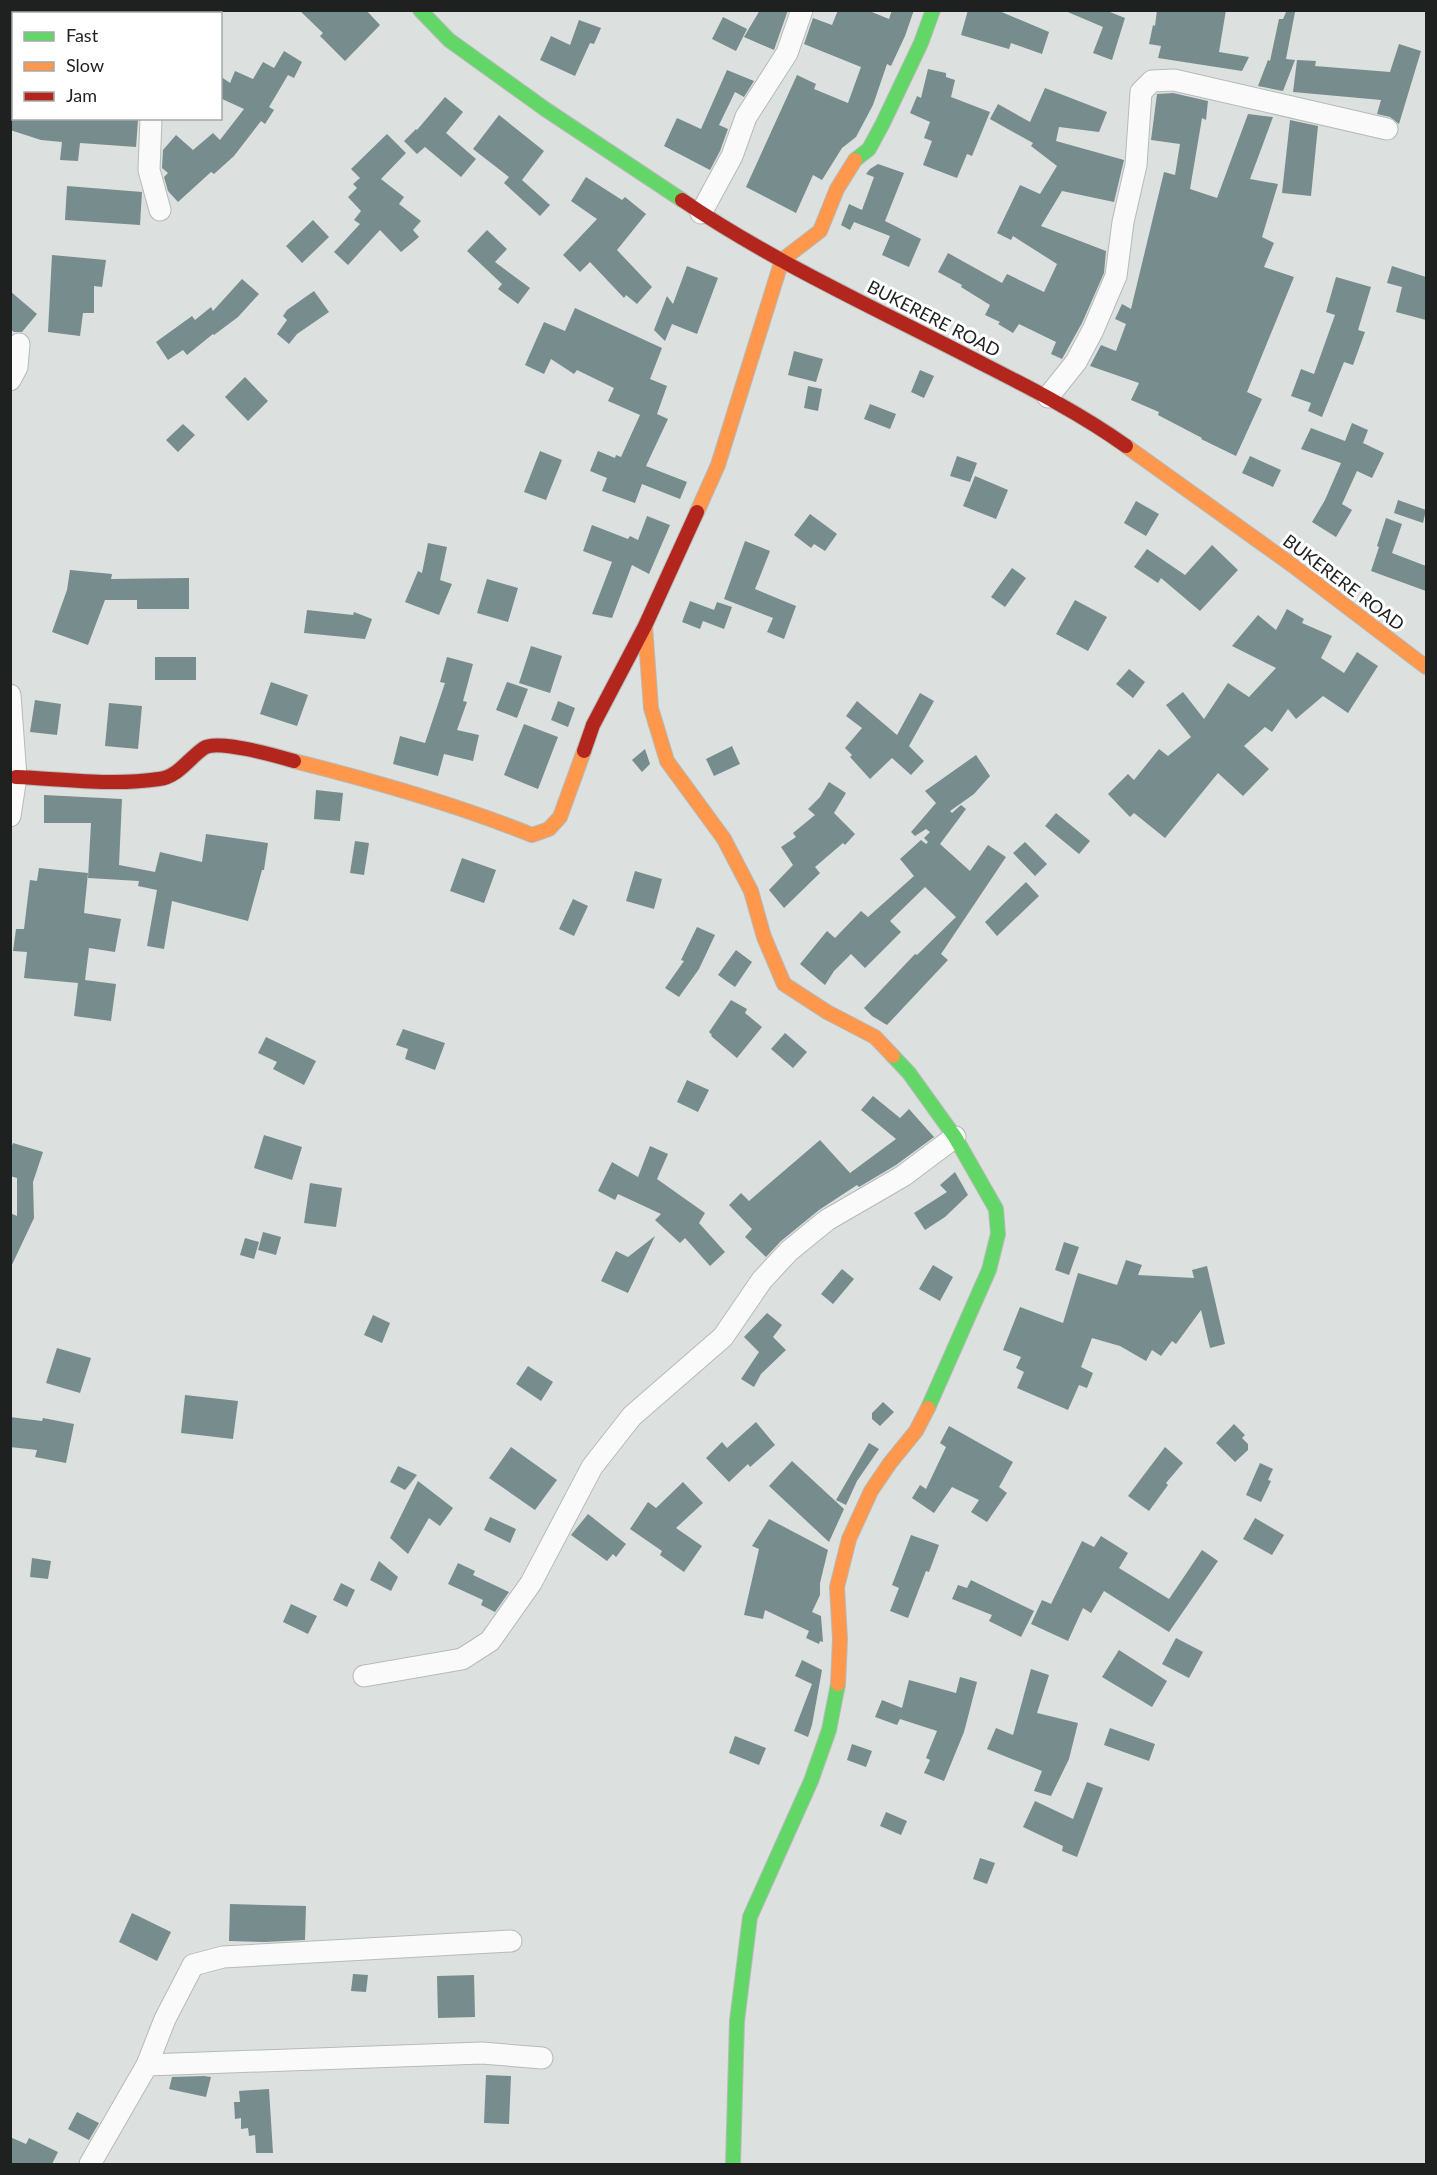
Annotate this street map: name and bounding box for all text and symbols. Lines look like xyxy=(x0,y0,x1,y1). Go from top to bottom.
legend xyxy=(12,12,222,120)
text: Fast xyxy=(66,24,99,46)
text: Slow xyxy=(66,54,104,76)
text: Jam xyxy=(66,84,97,106)
street label: BUKERERE ROAD xyxy=(864,275,1004,361)
street label: BUKERERE ROAD xyxy=(1279,529,1409,635)

